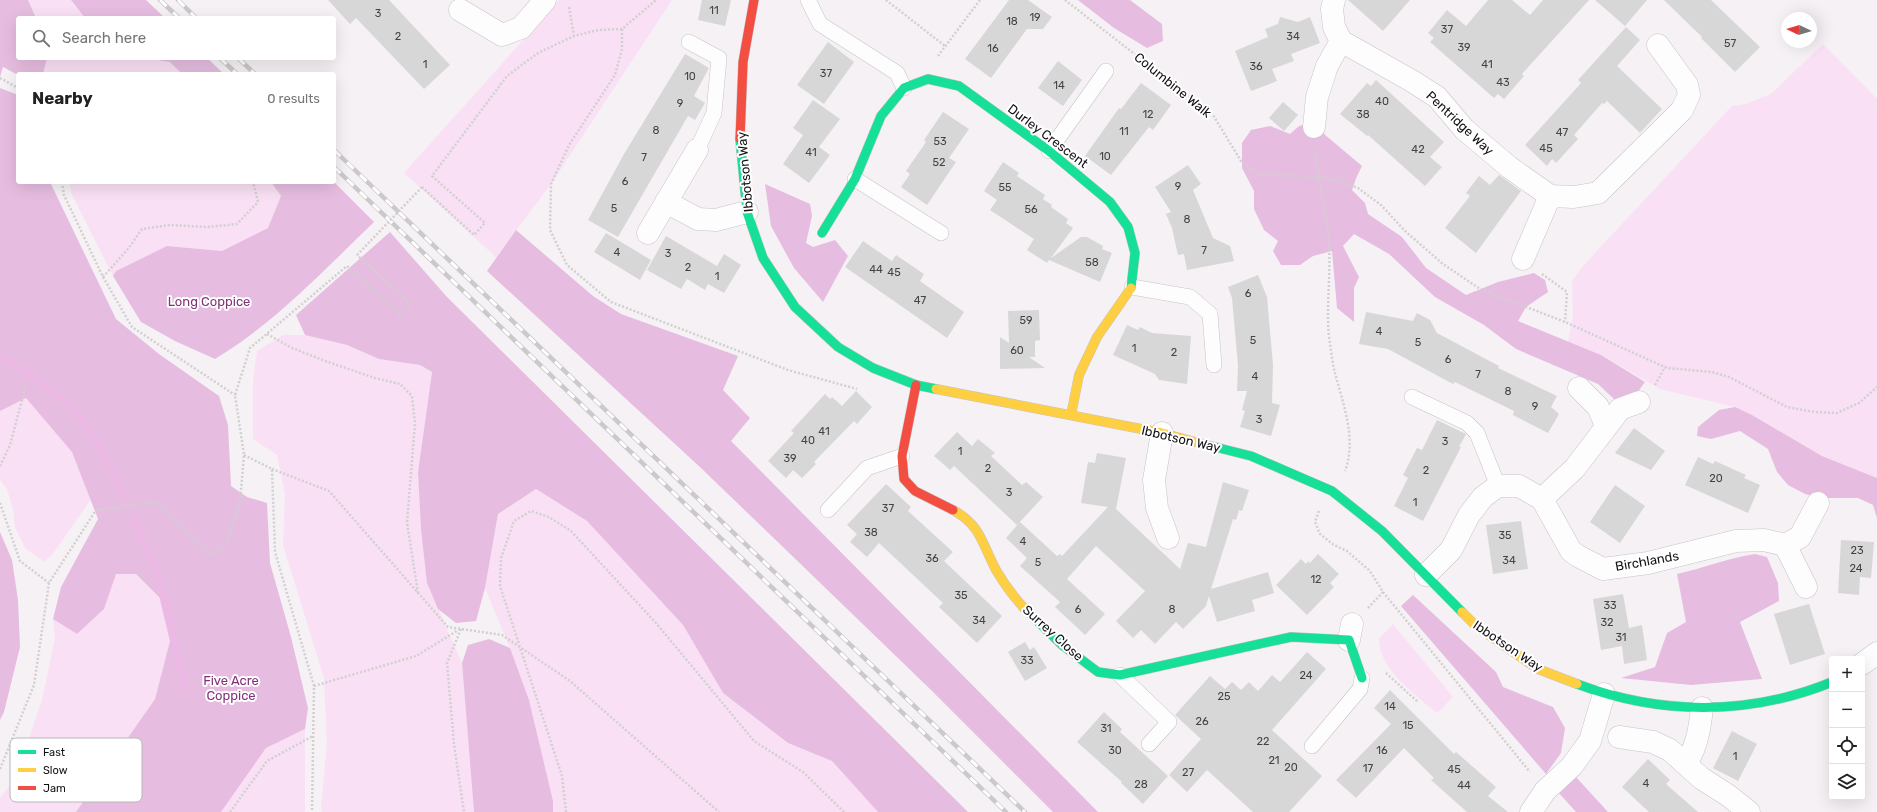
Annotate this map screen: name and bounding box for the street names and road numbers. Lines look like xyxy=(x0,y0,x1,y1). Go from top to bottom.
street label: Columbine Walk xyxy=(1131,49,1215,121)
street label: Pentridge Way xyxy=(1423,88,1497,159)
street label: Durley Crescent xyxy=(1005,101,1091,171)
street label: Ibbotson Way xyxy=(734,131,756,213)
street label: Ibbotson Way xyxy=(1140,423,1222,455)
street label: Birchlands xyxy=(1614,548,1680,574)
street label: Surrey Close xyxy=(1020,602,1086,664)
street label: Ibbotson Way xyxy=(1470,617,1546,675)

